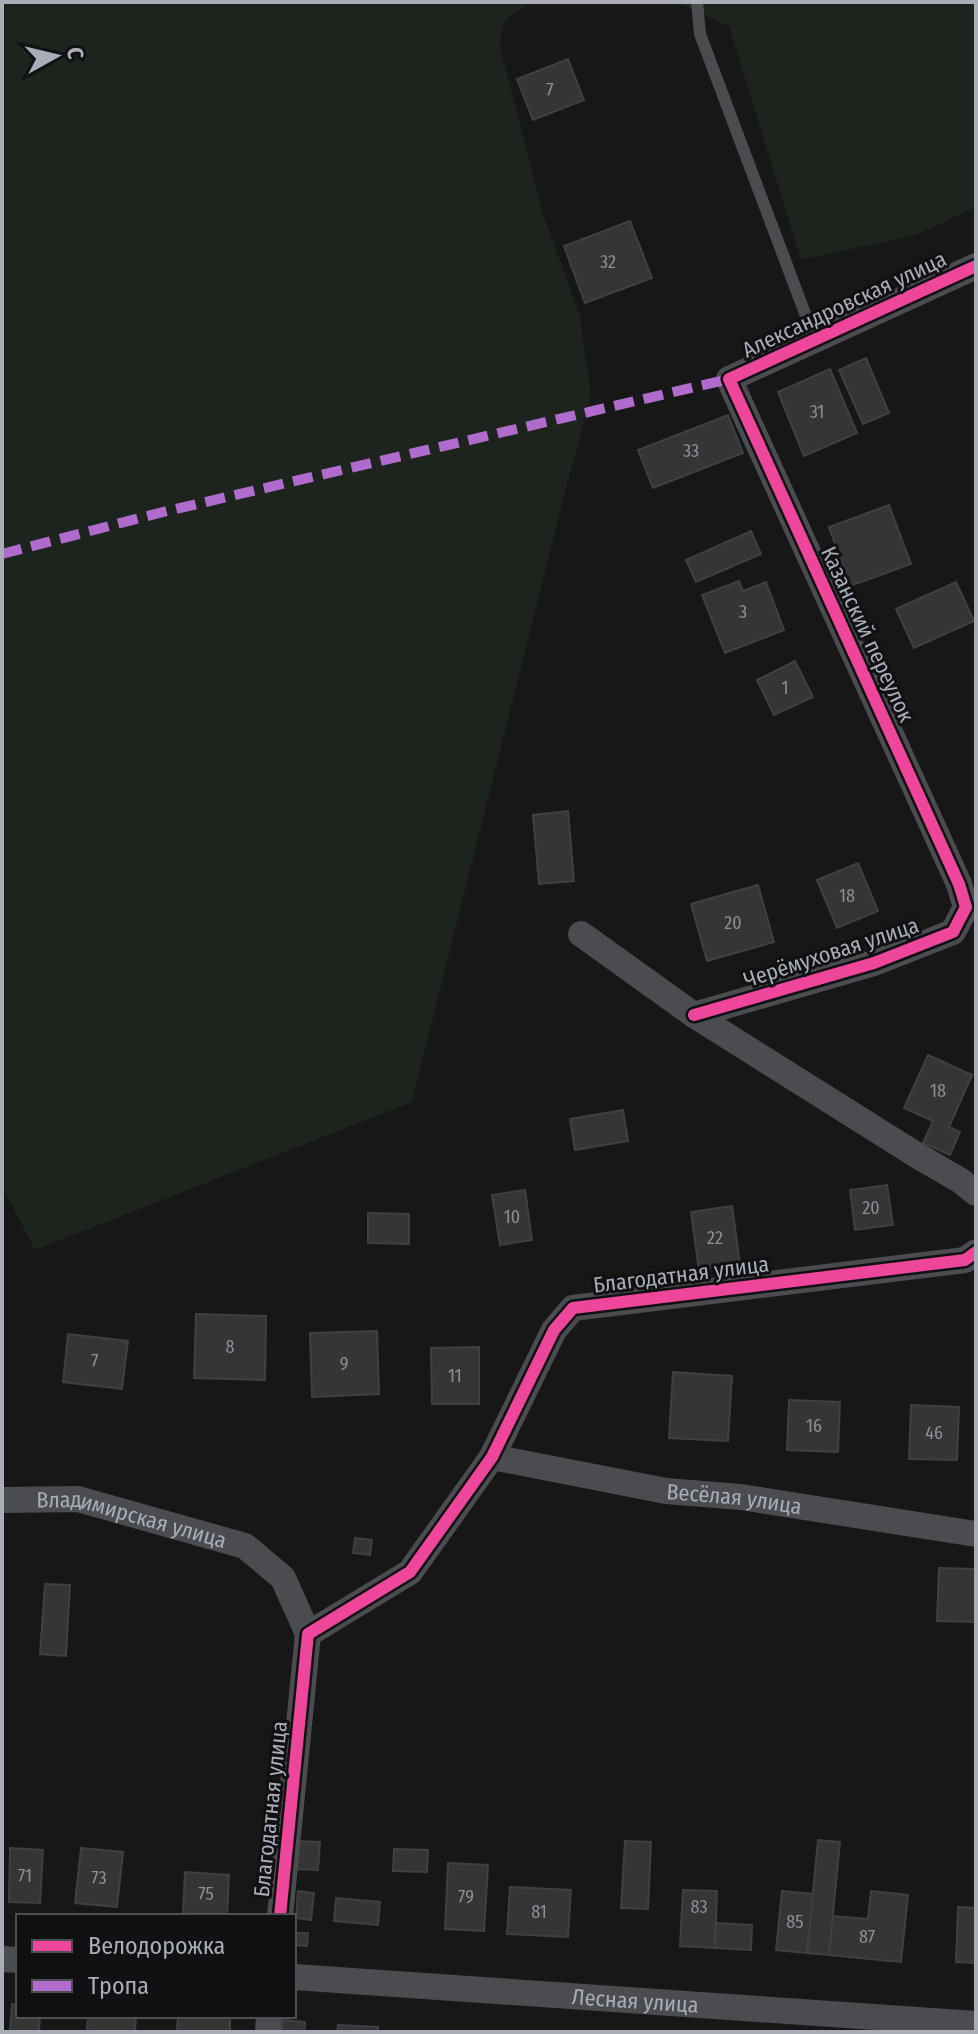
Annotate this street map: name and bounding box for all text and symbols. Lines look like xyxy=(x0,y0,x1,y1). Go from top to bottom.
north arrow xyxy=(16,16,96,96)
text: С xyxy=(61,46,90,61)
house number: 7 xyxy=(546,79,554,101)
street label: Александровская улица xyxy=(738,245,951,364)
house number: 32 xyxy=(600,251,616,273)
house number: 31 xyxy=(810,401,824,423)
house number: 33 xyxy=(683,440,699,462)
street label: Казанский переулок xyxy=(815,542,920,727)
house number: 3 xyxy=(739,601,747,623)
house number: 1 xyxy=(781,677,789,699)
house number: 18 xyxy=(839,885,855,907)
street label: Черёмуховая улица xyxy=(740,911,922,994)
house number: 20 xyxy=(724,912,742,934)
house number: 18 xyxy=(930,1080,946,1102)
house number: 20 xyxy=(862,1197,880,1219)
house number: 10 xyxy=(504,1206,520,1228)
house number: 22 xyxy=(707,1227,723,1249)
street label: Благодатная улица xyxy=(592,1250,770,1299)
house number: 8 xyxy=(226,1336,235,1358)
house number: 7 xyxy=(91,1350,99,1372)
house number: 9 xyxy=(340,1353,348,1375)
house number: 11 xyxy=(448,1365,462,1387)
house number: 16 xyxy=(806,1415,822,1437)
house number: 46 xyxy=(925,1422,943,1444)
street label: Весёлая улица xyxy=(666,1478,804,1520)
street label: Владимирская улица xyxy=(36,1486,229,1554)
street label: Благодатная улица xyxy=(248,1720,293,1898)
house number: 71 xyxy=(18,1865,32,1887)
house number: 73 xyxy=(91,1867,107,1889)
house number: 75 xyxy=(198,1883,214,1905)
house number: 79 xyxy=(458,1886,474,1908)
house number: 83 xyxy=(690,1896,708,1918)
house number: 81 xyxy=(531,1901,547,1923)
house number: 85 xyxy=(786,1911,804,1933)
legend xyxy=(16,1914,296,2018)
house number: 87 xyxy=(859,1926,875,1948)
text: Велодорожка xyxy=(88,1932,225,1960)
text: Тропа xyxy=(88,1972,149,2000)
street label: Лесная улица xyxy=(571,1983,699,2019)

